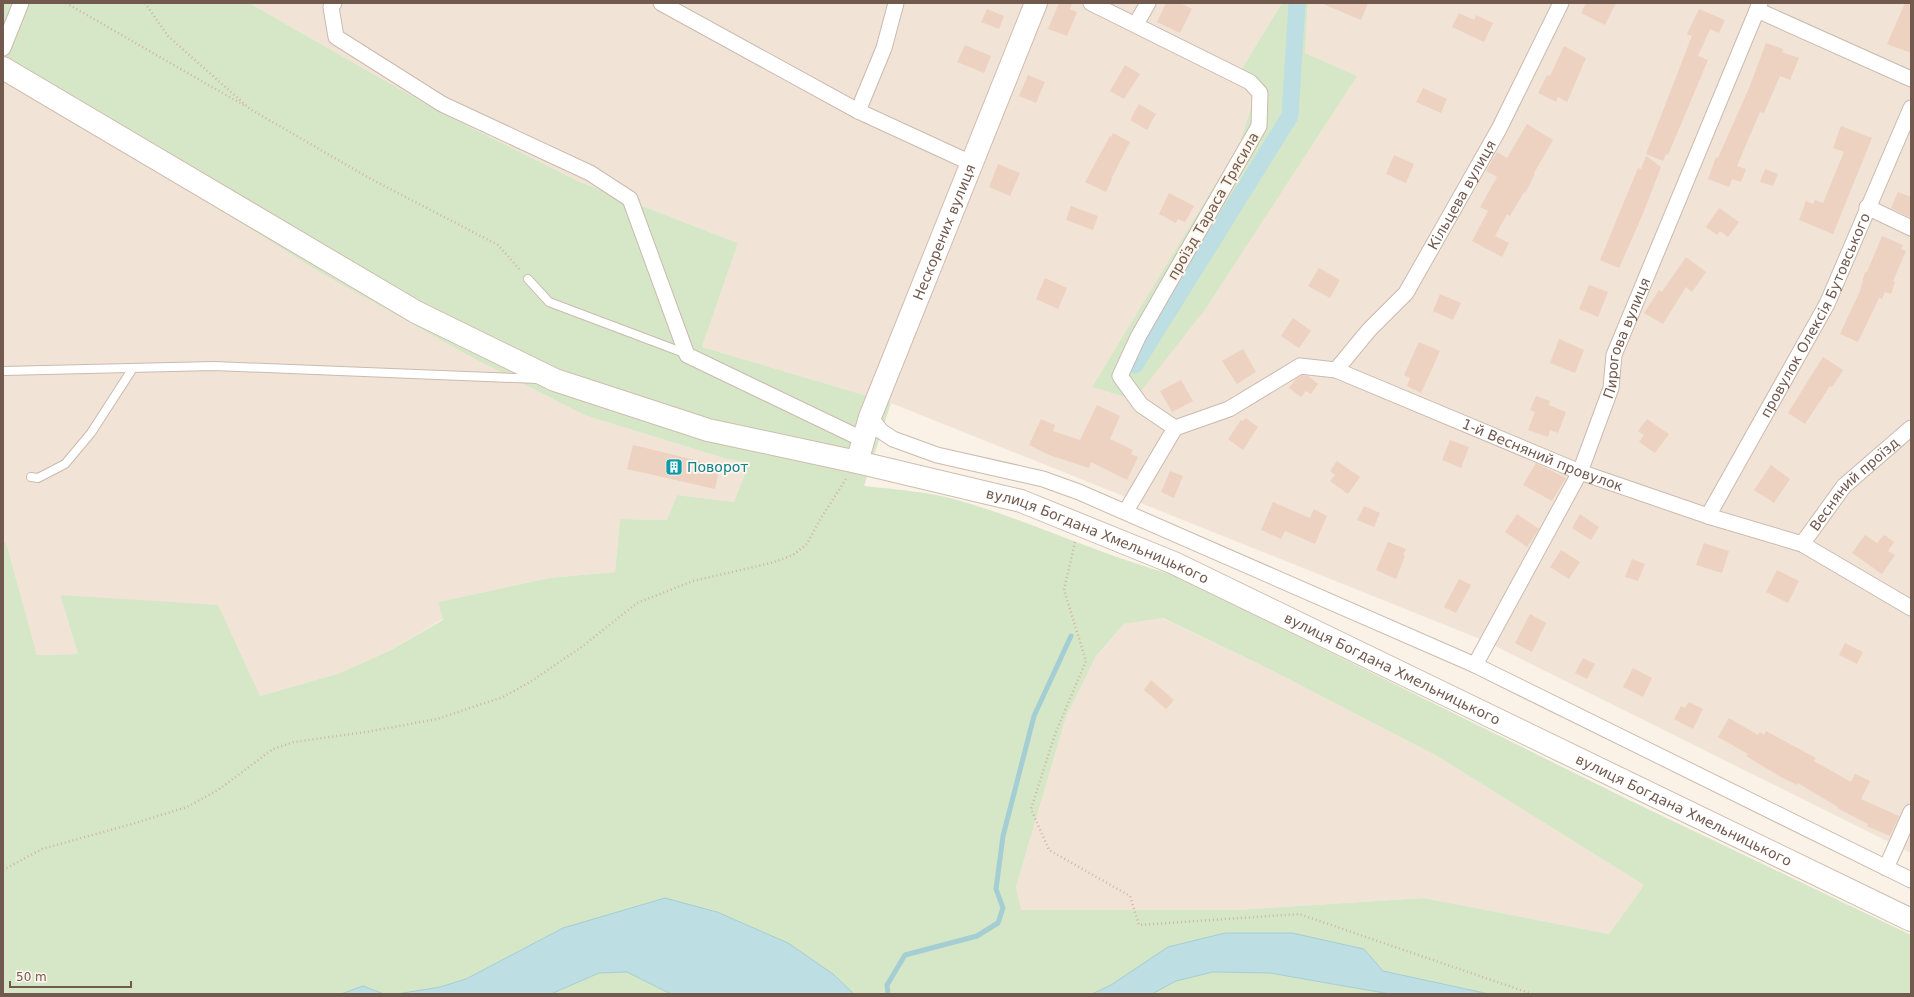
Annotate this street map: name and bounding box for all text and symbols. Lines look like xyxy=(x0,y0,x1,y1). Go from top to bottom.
street label: проїзд Тараса Трясила xyxy=(1164,129,1262,283)
street label: Кільцева вулиця xyxy=(1424,137,1499,252)
street label: Нескорених вулиця xyxy=(910,162,979,302)
street label: провулок Олексія Бутовського xyxy=(1757,210,1873,420)
street label: Пирогова вулиця xyxy=(1600,275,1653,401)
street label: 1-й Весняний провулок xyxy=(1460,416,1625,494)
street label: Весняний проїзд xyxy=(1806,434,1902,534)
building icon: Поворот xyxy=(664,457,684,477)
place label: Поворот xyxy=(687,459,749,475)
street label: вулиця Богдана Хмельницького xyxy=(985,485,1211,587)
street label: вулиця Богдана Хмельницького xyxy=(1282,610,1503,728)
street label: вулиця Богдана Хмельницького xyxy=(1573,751,1795,869)
scale bar xyxy=(10,963,131,989)
text: 50 m xyxy=(16,970,47,984)

